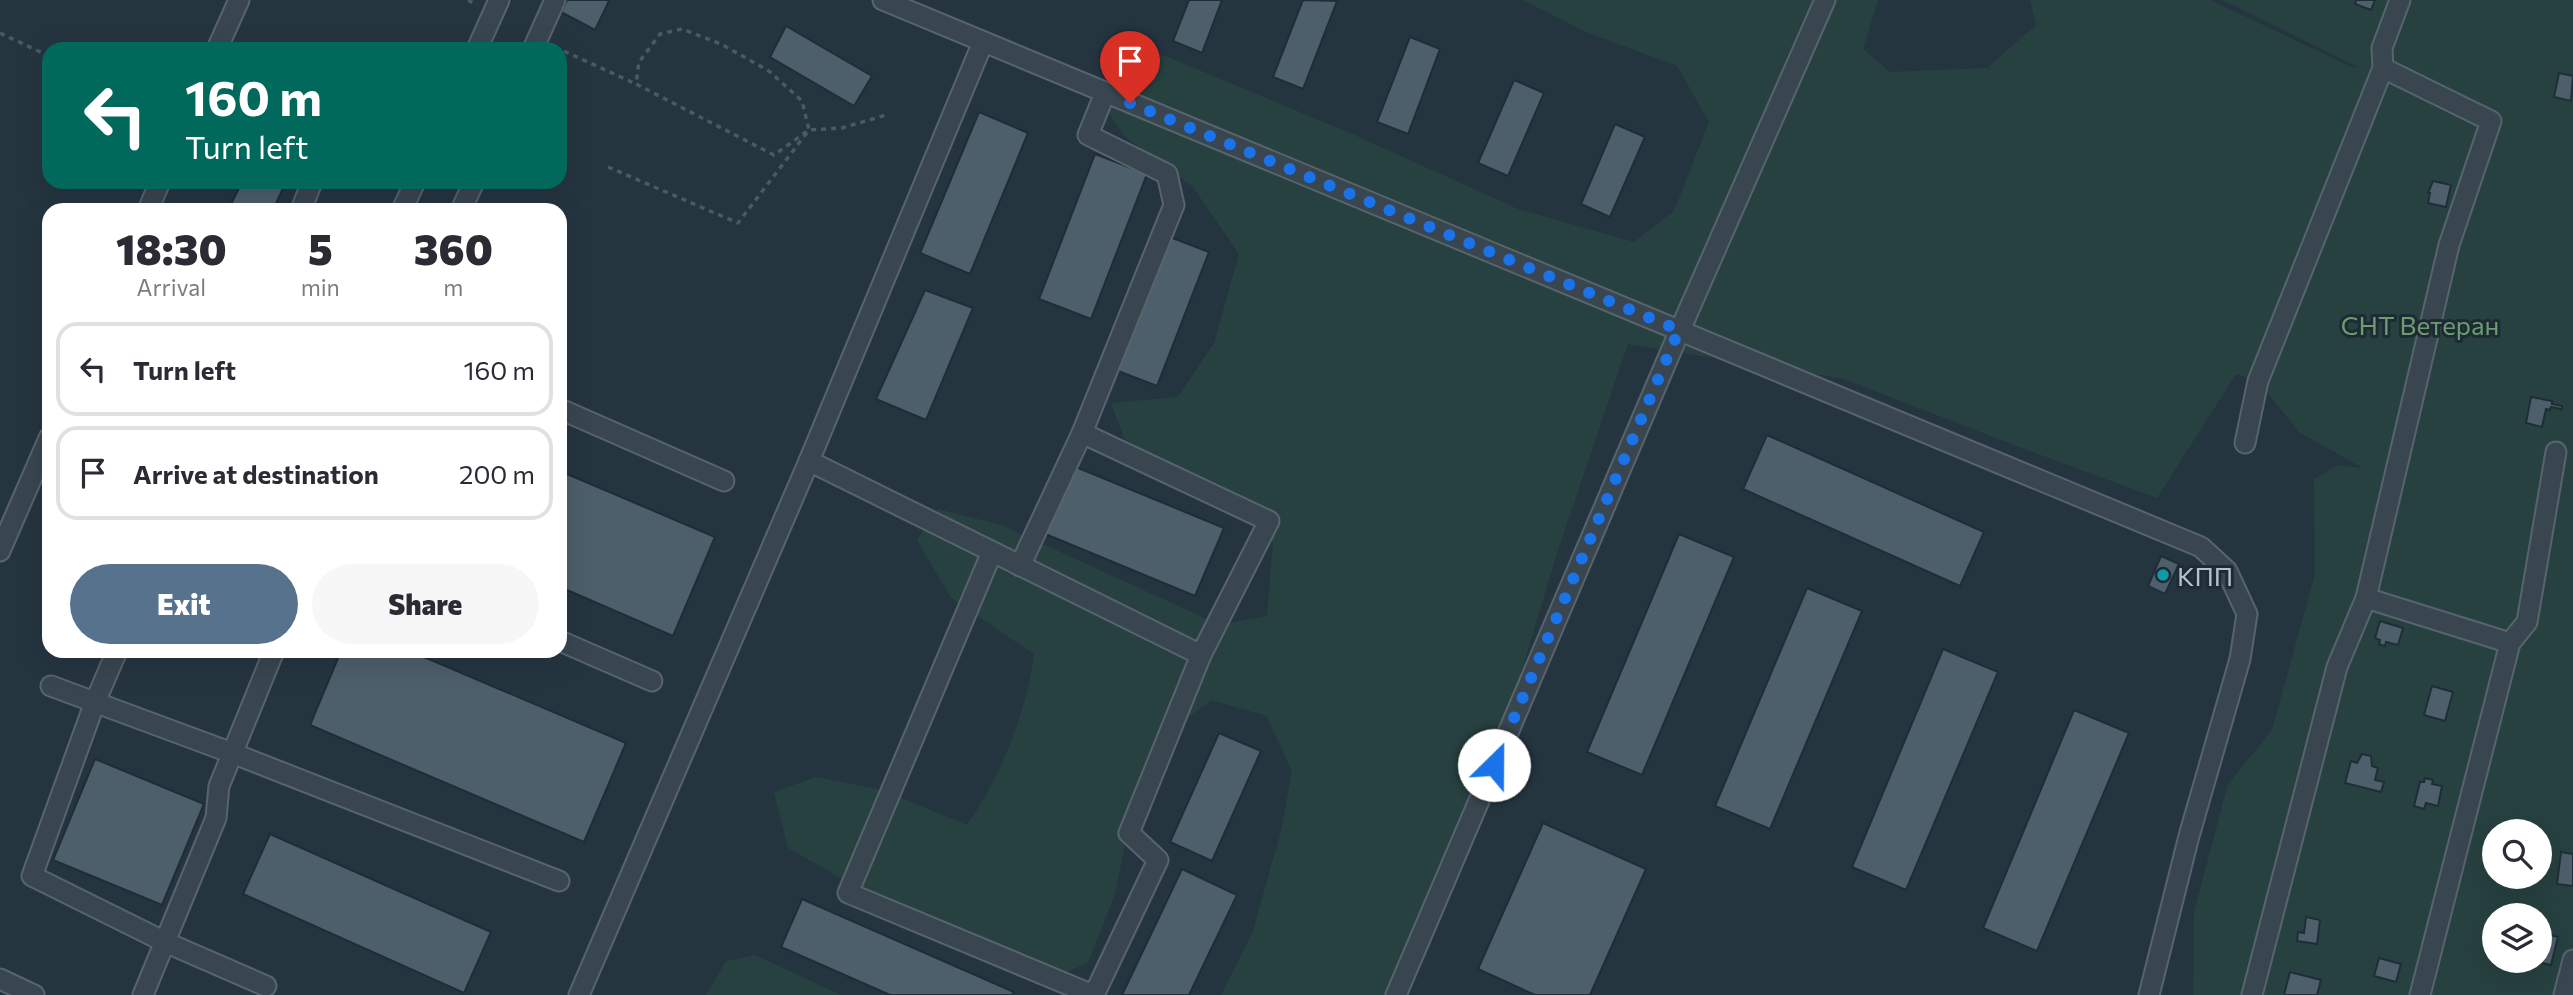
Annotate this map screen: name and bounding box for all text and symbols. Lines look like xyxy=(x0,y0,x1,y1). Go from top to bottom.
pin xyxy=(1100,31,1160,103)
icon: arrive xyxy=(1111,42,1149,80)
text: 160 m xyxy=(185,66,322,126)
icon: left xyxy=(70,70,161,161)
text: Turn left xyxy=(185,126,309,166)
text: 18:30 xyxy=(116,222,227,274)
text: 5 xyxy=(308,222,333,274)
text: 360 xyxy=(414,222,493,274)
text: Arrival xyxy=(137,273,206,301)
text: min xyxy=(301,273,340,301)
text: m xyxy=(443,273,463,301)
park label: СНТ Ветеран xyxy=(2341,309,2499,340)
icon: left xyxy=(74,350,112,388)
text: Turn left xyxy=(133,354,236,385)
text: 160 m xyxy=(463,354,535,385)
icon: arrive xyxy=(74,454,112,492)
text: Arrive at destination xyxy=(133,458,379,489)
text: 200 m xyxy=(459,458,535,489)
place label: КПП xyxy=(2177,560,2233,591)
button: Exit xyxy=(70,564,298,644)
button: Share xyxy=(312,564,539,644)
marker: КПП xyxy=(2155,567,2171,583)
position arrow xyxy=(1457,728,1531,802)
map controls xyxy=(2482,819,2552,973)
button: search xyxy=(2482,819,2552,889)
button: layers xyxy=(2482,903,2552,973)

